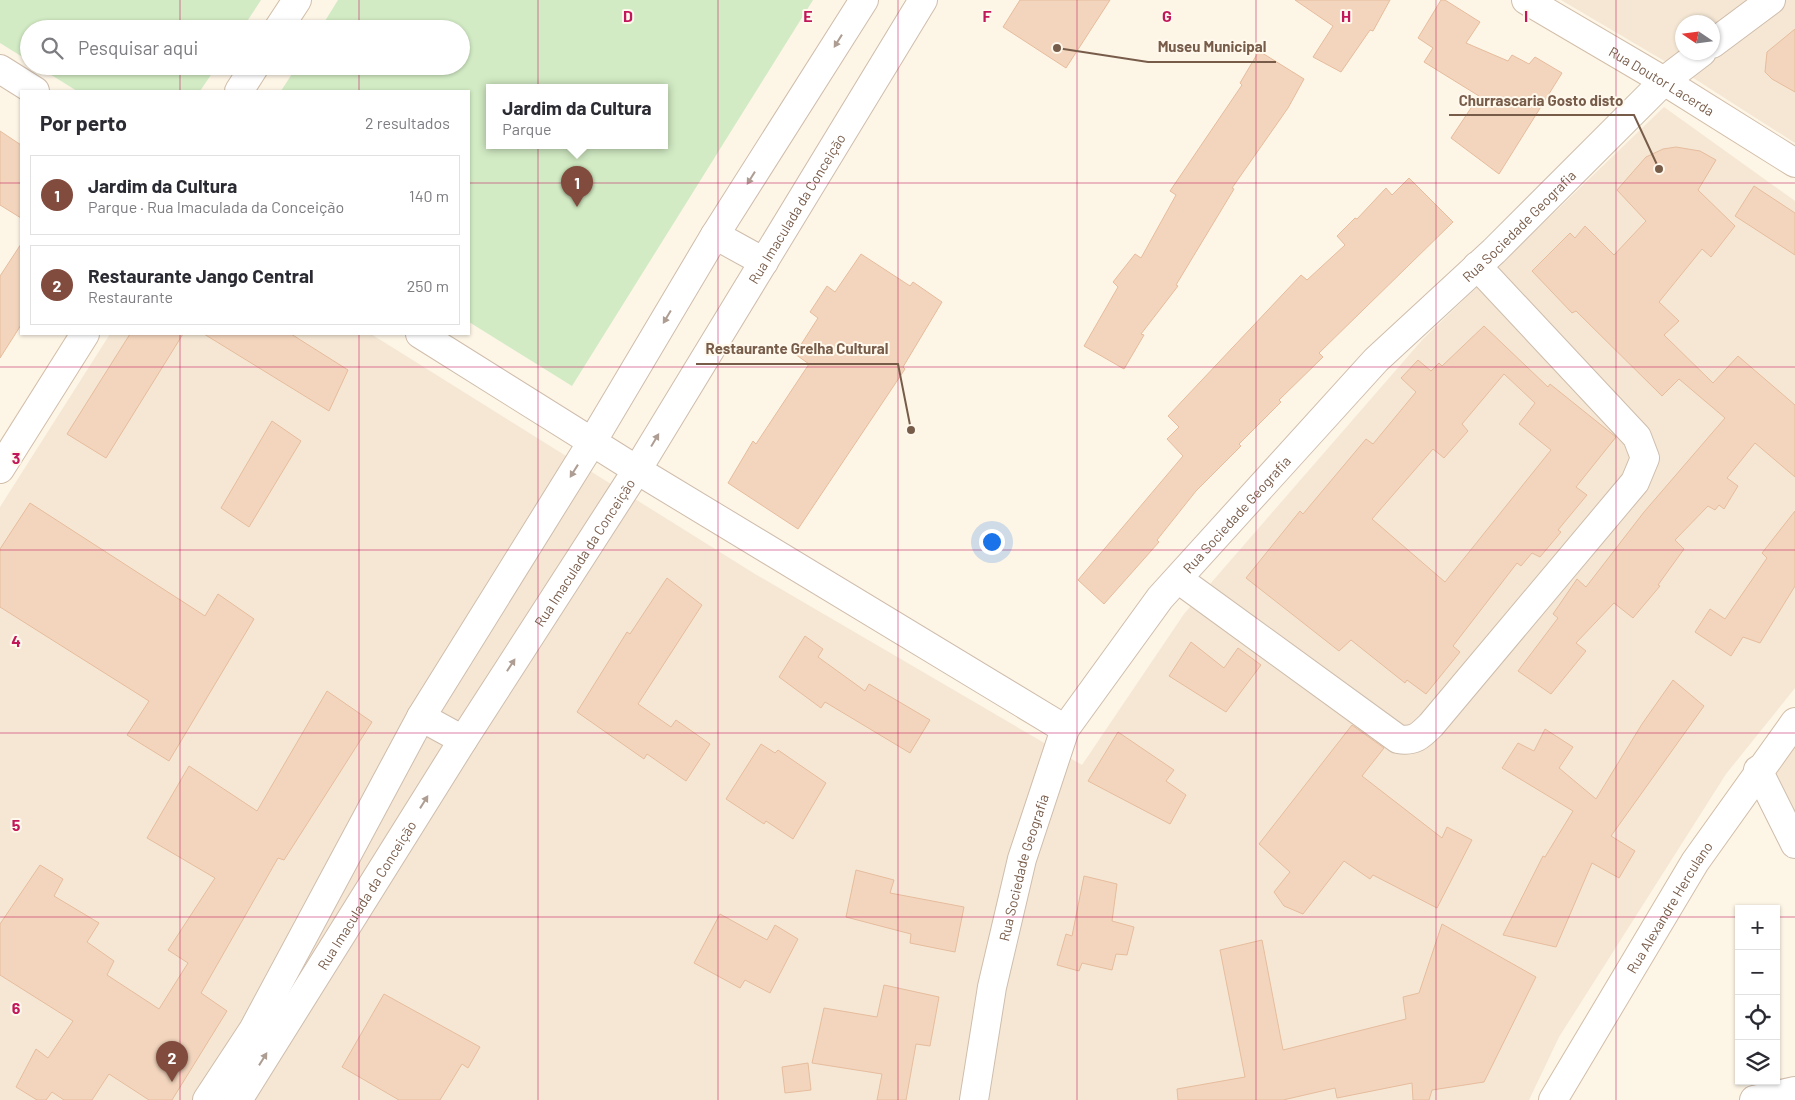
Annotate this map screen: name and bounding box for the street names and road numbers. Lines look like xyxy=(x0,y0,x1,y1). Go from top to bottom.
street label: Rua Doutor Lacerda xyxy=(1606,42,1718,119)
street label: Rua Imaculada da Conceição xyxy=(744,130,848,287)
street label: Rua Sociedade Geografia xyxy=(1458,166,1579,285)
street label: Rua Sociedade Geografia xyxy=(1179,452,1294,576)
street label: Rua Imaculada da Conceição xyxy=(530,475,638,629)
street label: Rua Sociedade Geografia xyxy=(995,792,1051,943)
street label: Rua Imaculada da Conceição xyxy=(313,817,419,973)
street label: Rua Alexandre Herculano xyxy=(1622,838,1716,976)

